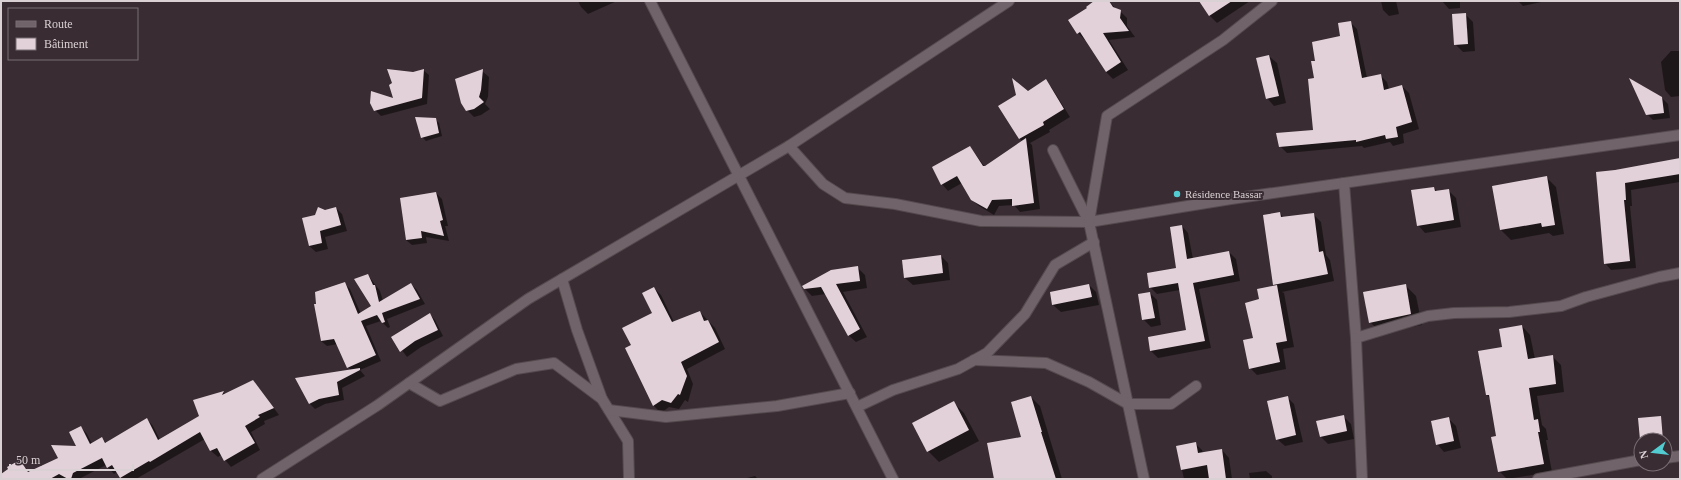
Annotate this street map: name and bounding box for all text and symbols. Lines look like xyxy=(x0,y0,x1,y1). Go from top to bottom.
legend xyxy=(8,8,138,60)
text: Route xyxy=(44,17,73,31)
text: Bâtiment xyxy=(44,37,89,51)
place label: Résidence Bassar xyxy=(1185,188,1263,200)
marker: Résidence Bassar xyxy=(1172,189,1182,199)
north arrow xyxy=(1633,432,1673,472)
scale bar xyxy=(10,446,133,472)
text: N xyxy=(1637,449,1650,460)
text: 50 m xyxy=(16,453,41,467)

